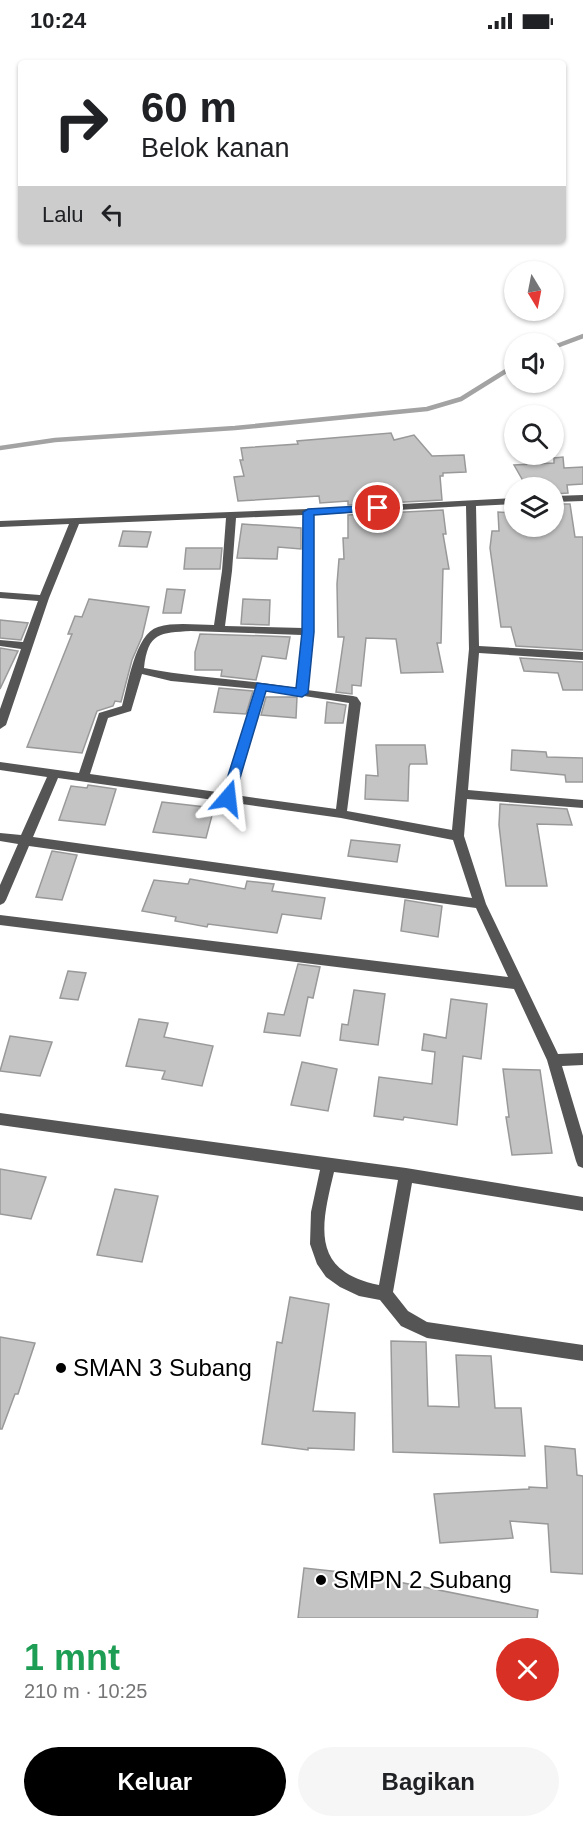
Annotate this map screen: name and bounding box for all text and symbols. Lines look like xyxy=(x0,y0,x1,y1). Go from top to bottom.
text: 10:24 xyxy=(30,8,86,33)
icon: right xyxy=(42,84,120,162)
text: 60 m xyxy=(141,84,237,131)
text: Belok kanan xyxy=(141,133,290,163)
icon: left xyxy=(96,198,129,231)
text: Lalu xyxy=(42,202,84,227)
north arrow xyxy=(504,261,564,321)
map controls xyxy=(504,261,564,537)
button: sound xyxy=(504,333,564,393)
button: search xyxy=(504,405,564,465)
button: layers xyxy=(504,477,564,537)
pin xyxy=(352,482,403,533)
icon: arrive xyxy=(361,491,394,524)
position arrow xyxy=(196,766,260,830)
place label: SMAN 3 Subang xyxy=(73,1354,252,1381)
marker: SMAN 3 Subang xyxy=(54,1361,68,1375)
place label: SMPN 2 Subang xyxy=(333,1566,512,1593)
marker: SMPN 2 Subang xyxy=(314,1573,328,1587)
text: 1 mnt xyxy=(24,1637,120,1678)
button: close xyxy=(496,1638,559,1701)
text: 210 m · 10:25 xyxy=(24,1680,147,1702)
button: Keluar xyxy=(24,1747,286,1816)
button: Bagikan xyxy=(298,1747,559,1816)

